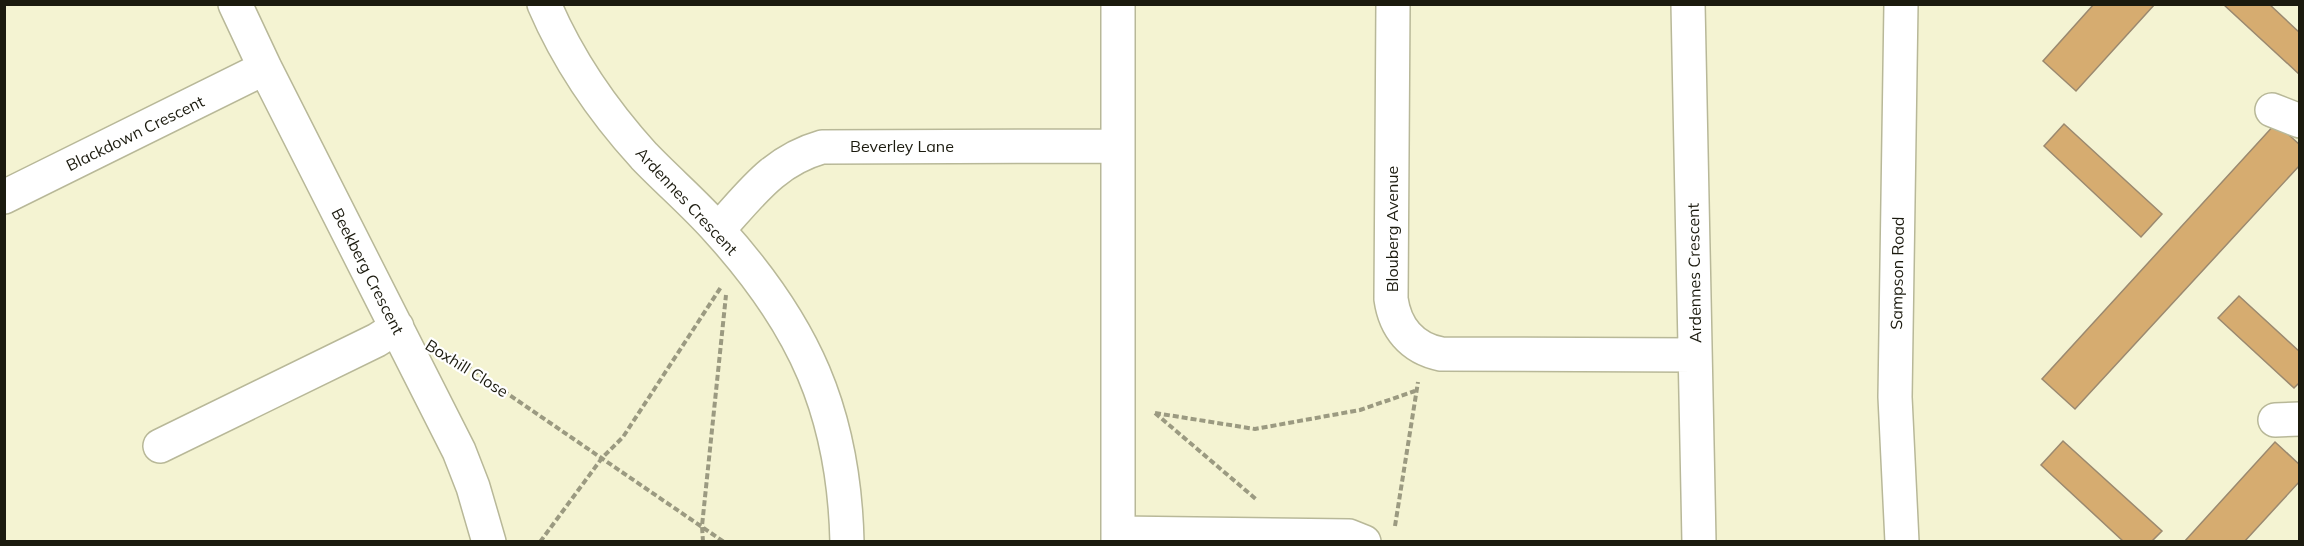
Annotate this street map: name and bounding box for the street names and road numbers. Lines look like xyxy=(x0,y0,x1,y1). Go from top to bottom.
street label: Blackdown Crescent xyxy=(63,91,208,175)
street label: Beverley Lane xyxy=(850,136,954,156)
street label: Ardennes Crescent xyxy=(632,143,742,259)
street label: Blouberg Avenue xyxy=(1382,166,1402,292)
street label: Ardennes Crescent xyxy=(1683,202,1705,343)
street label: Beekberg Crescent xyxy=(328,204,409,338)
street label: Sampson Road xyxy=(1886,216,1908,330)
street label: Boxhill Close xyxy=(422,335,512,401)

